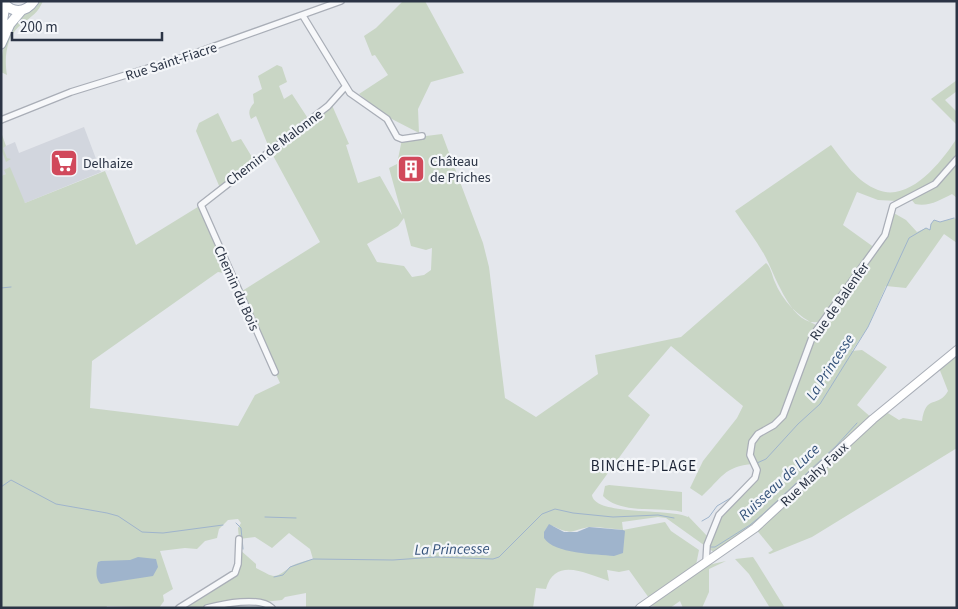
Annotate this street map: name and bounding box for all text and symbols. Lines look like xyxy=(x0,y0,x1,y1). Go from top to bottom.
scale bar xyxy=(12,10,162,42)
text: 200 m xyxy=(20,17,58,38)
street label: Rue Saint-Fiacre xyxy=(123,38,220,86)
street label: Chemin de Malonne xyxy=(222,105,327,191)
supermarket icon: Delhaize xyxy=(49,148,79,178)
place label: Château de Priches xyxy=(430,152,491,188)
place label: Delhaize xyxy=(83,154,133,174)
building icon: Château de Priches xyxy=(396,154,426,184)
street label: Chemin du Bois xyxy=(208,243,264,334)
street label: Rue de Balenfer xyxy=(805,258,874,345)
water label: La Princesse xyxy=(801,330,860,405)
street label: Rue Mahy Faux xyxy=(776,437,854,512)
water label: Ruisseau de Luce xyxy=(734,439,825,526)
district label: BINCHE-PLAGE xyxy=(591,456,697,477)
water label: La Princesse xyxy=(414,538,490,561)

